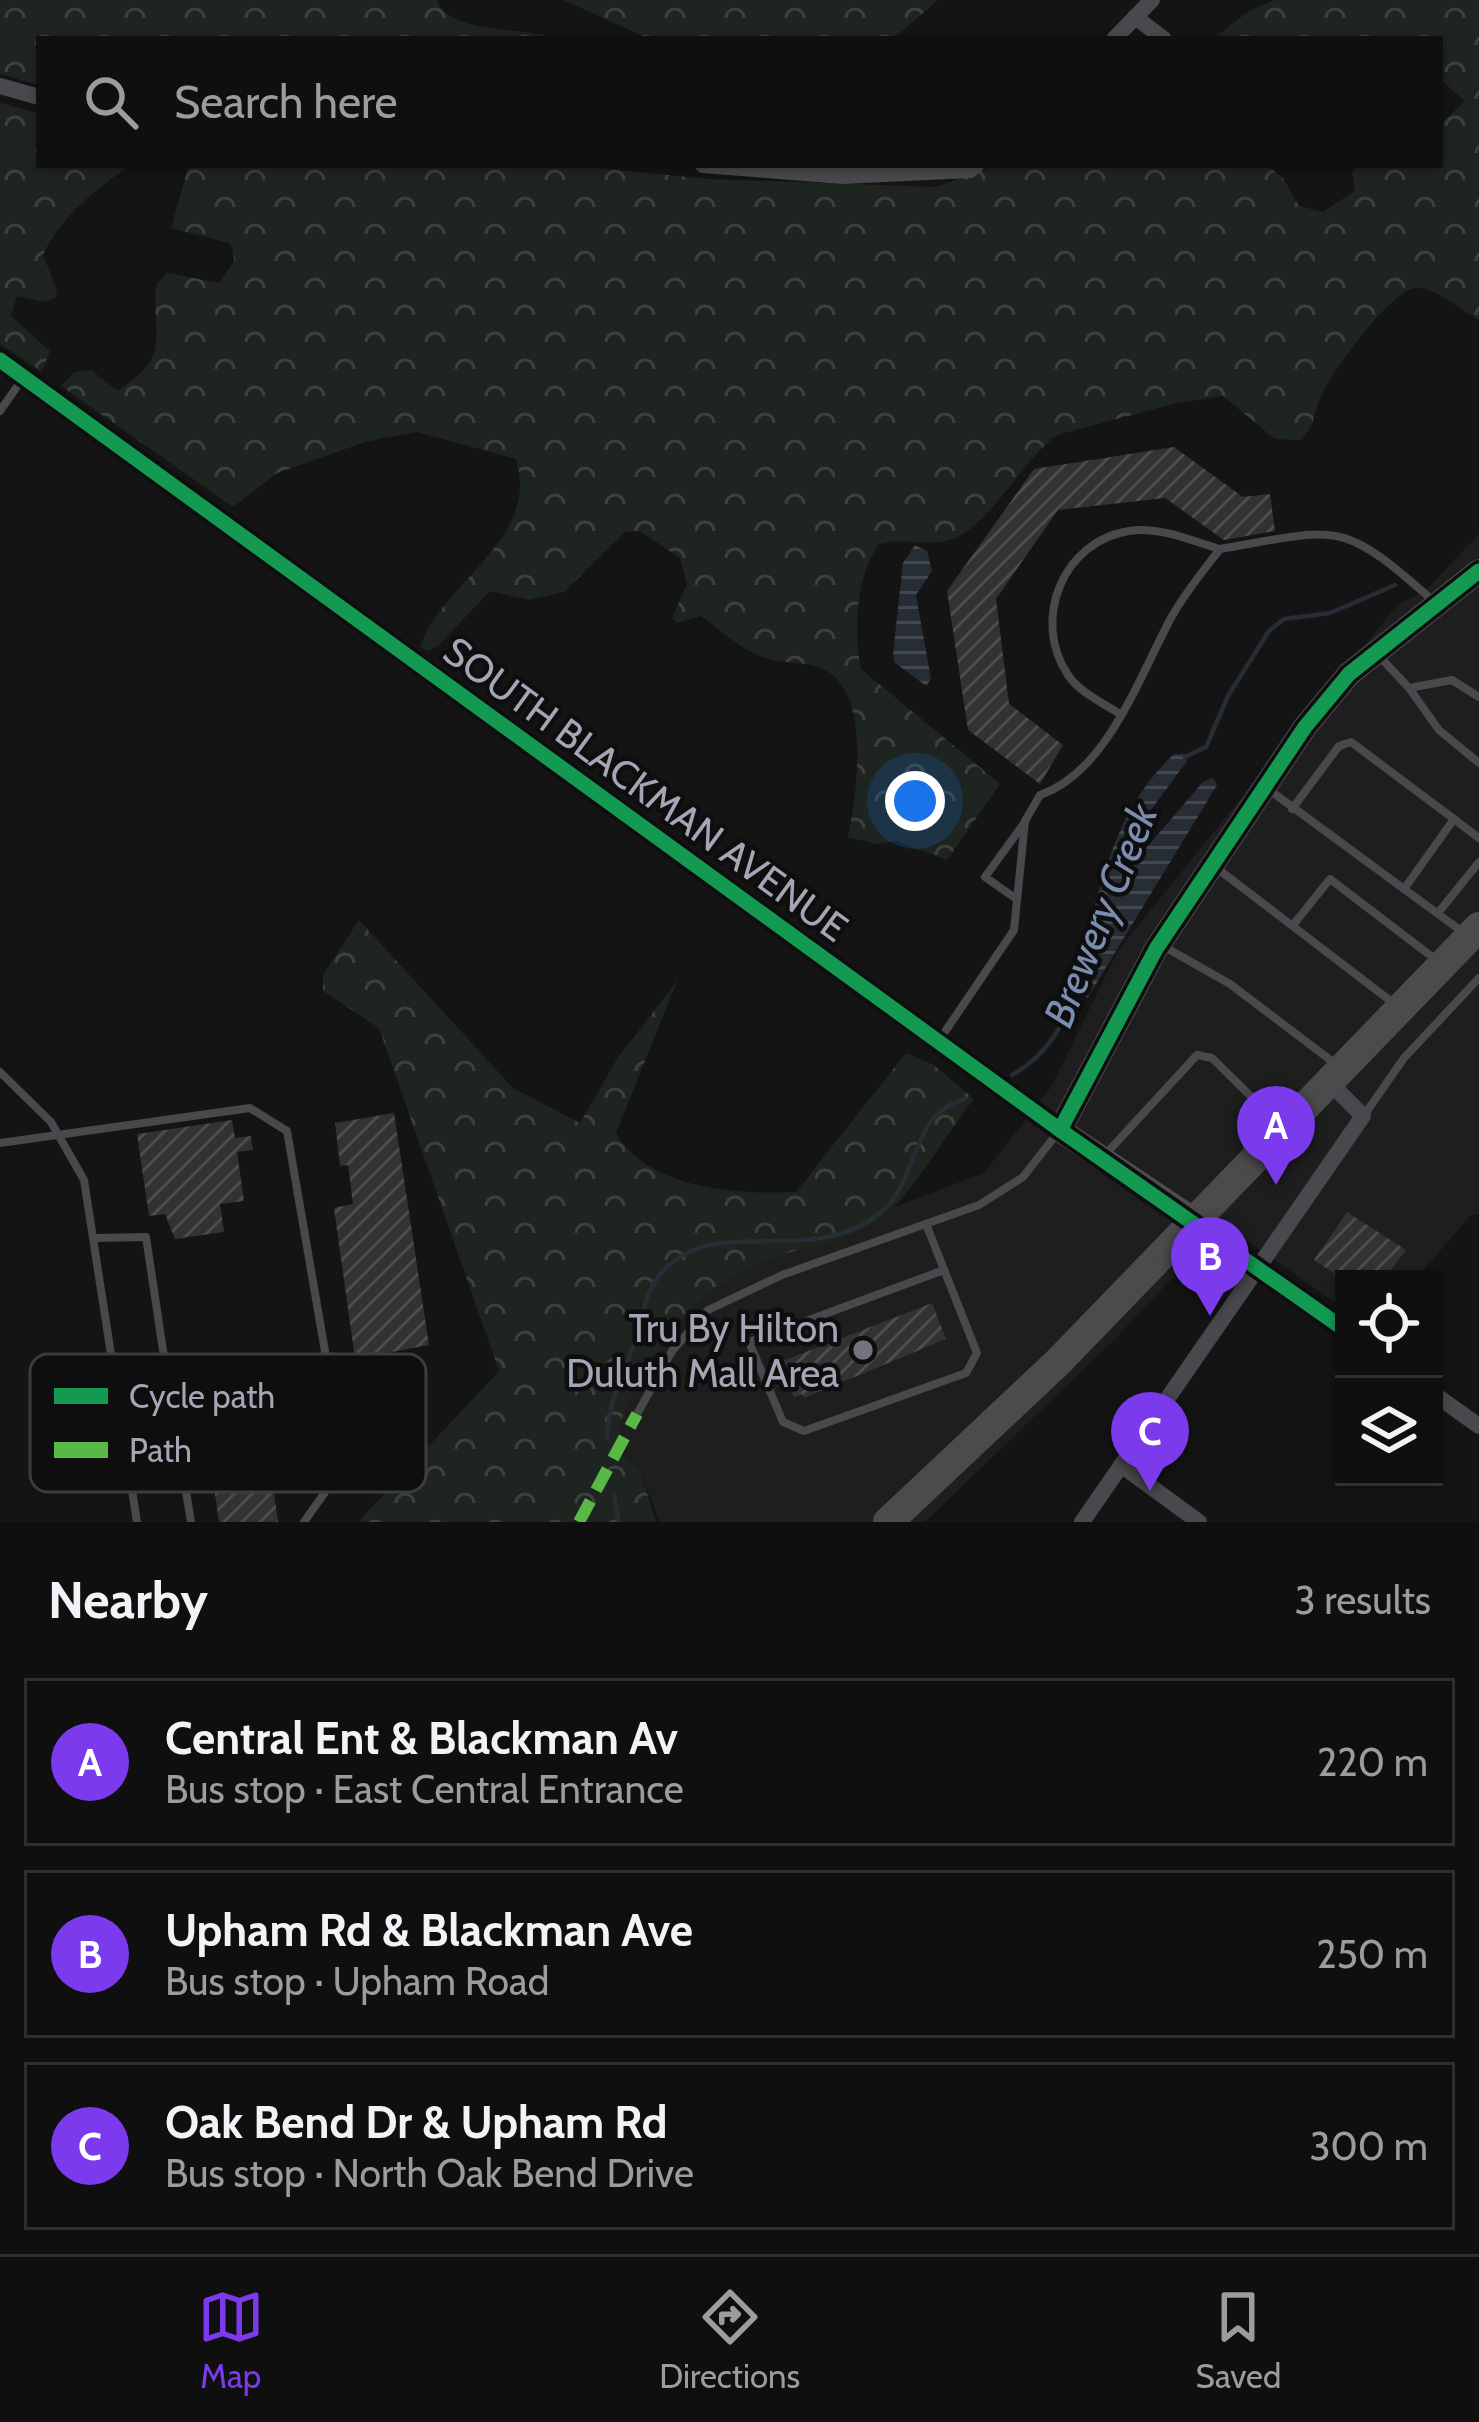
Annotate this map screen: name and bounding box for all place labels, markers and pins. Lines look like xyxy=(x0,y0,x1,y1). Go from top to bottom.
pin: A xyxy=(1237,1086,1315,1185)
pin: B xyxy=(1171,1217,1249,1316)
place label: Tru By Hilton Duluth Mall Area xyxy=(566,1304,839,1397)
marker: Tru By Hilton Duluth Mall Area xyxy=(850,1337,876,1363)
pin: C xyxy=(1111,1392,1189,1491)

